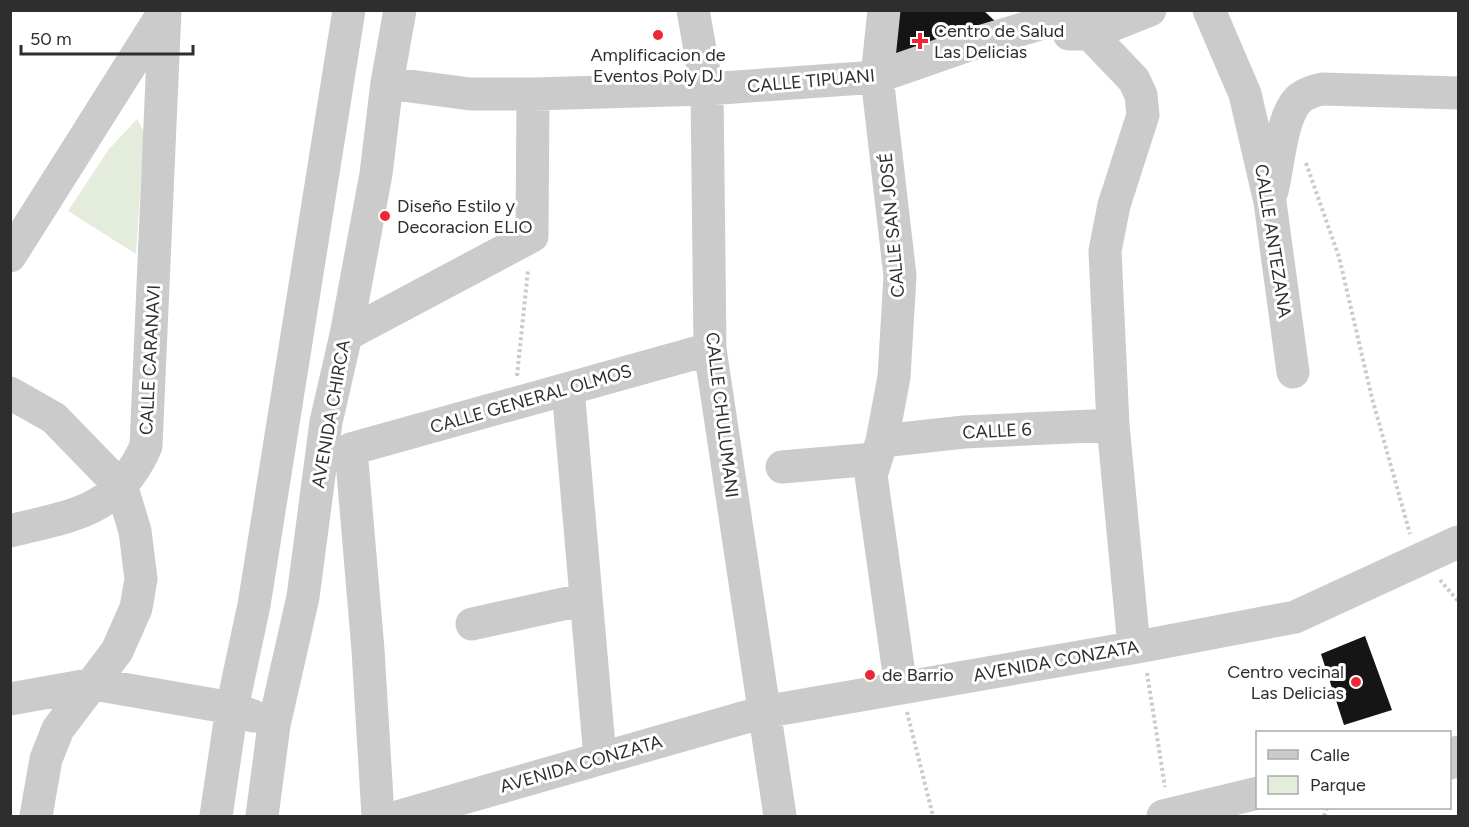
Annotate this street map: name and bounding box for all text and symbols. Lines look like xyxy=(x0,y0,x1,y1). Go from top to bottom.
scale bar xyxy=(21,18,194,56)
place label: Centro de Salud Las Delicias xyxy=(934,20,1064,63)
text: 50 m xyxy=(30,28,72,50)
marker: Amplificacion de Eventos Poly DJ xyxy=(651,28,665,42)
marker: Centro de Salud Las Delicias xyxy=(911,32,929,50)
place label: Amplificacion de Eventos Poly DJ xyxy=(590,44,726,87)
street label: CALLE TIPUANI xyxy=(746,64,876,98)
street label: CALLE SAN JOSÉ xyxy=(875,152,909,298)
street label: CALLE ANTEZANA xyxy=(1250,162,1296,320)
place label: Diseño Estilo y Decoracion ELIO xyxy=(397,195,532,238)
marker: Diseño Estilo y Decoracion ELIO xyxy=(378,209,392,223)
street label: CALLE CARANAVI xyxy=(135,284,165,436)
street label: CALLE CHULUMANI xyxy=(701,331,743,499)
street label: AVENIDA CHIRCA xyxy=(307,338,355,490)
street label: CALLE GENERAL OLMOS xyxy=(428,360,634,438)
street label: CALLE 6 xyxy=(962,418,1032,444)
street label: AVENIDA CONZATA xyxy=(972,636,1140,686)
place label: Centro vecinal Las Delicias xyxy=(1227,661,1344,704)
place label: de Barrio xyxy=(882,664,954,686)
marker: de Barrio xyxy=(863,668,877,682)
marker: Centro vecinal Las Delicias xyxy=(1349,675,1363,689)
street label: AVENIDA CONZATA xyxy=(497,730,665,798)
legend xyxy=(1256,731,1451,809)
text: Calle xyxy=(1310,744,1350,766)
text: Parque xyxy=(1310,774,1366,796)

